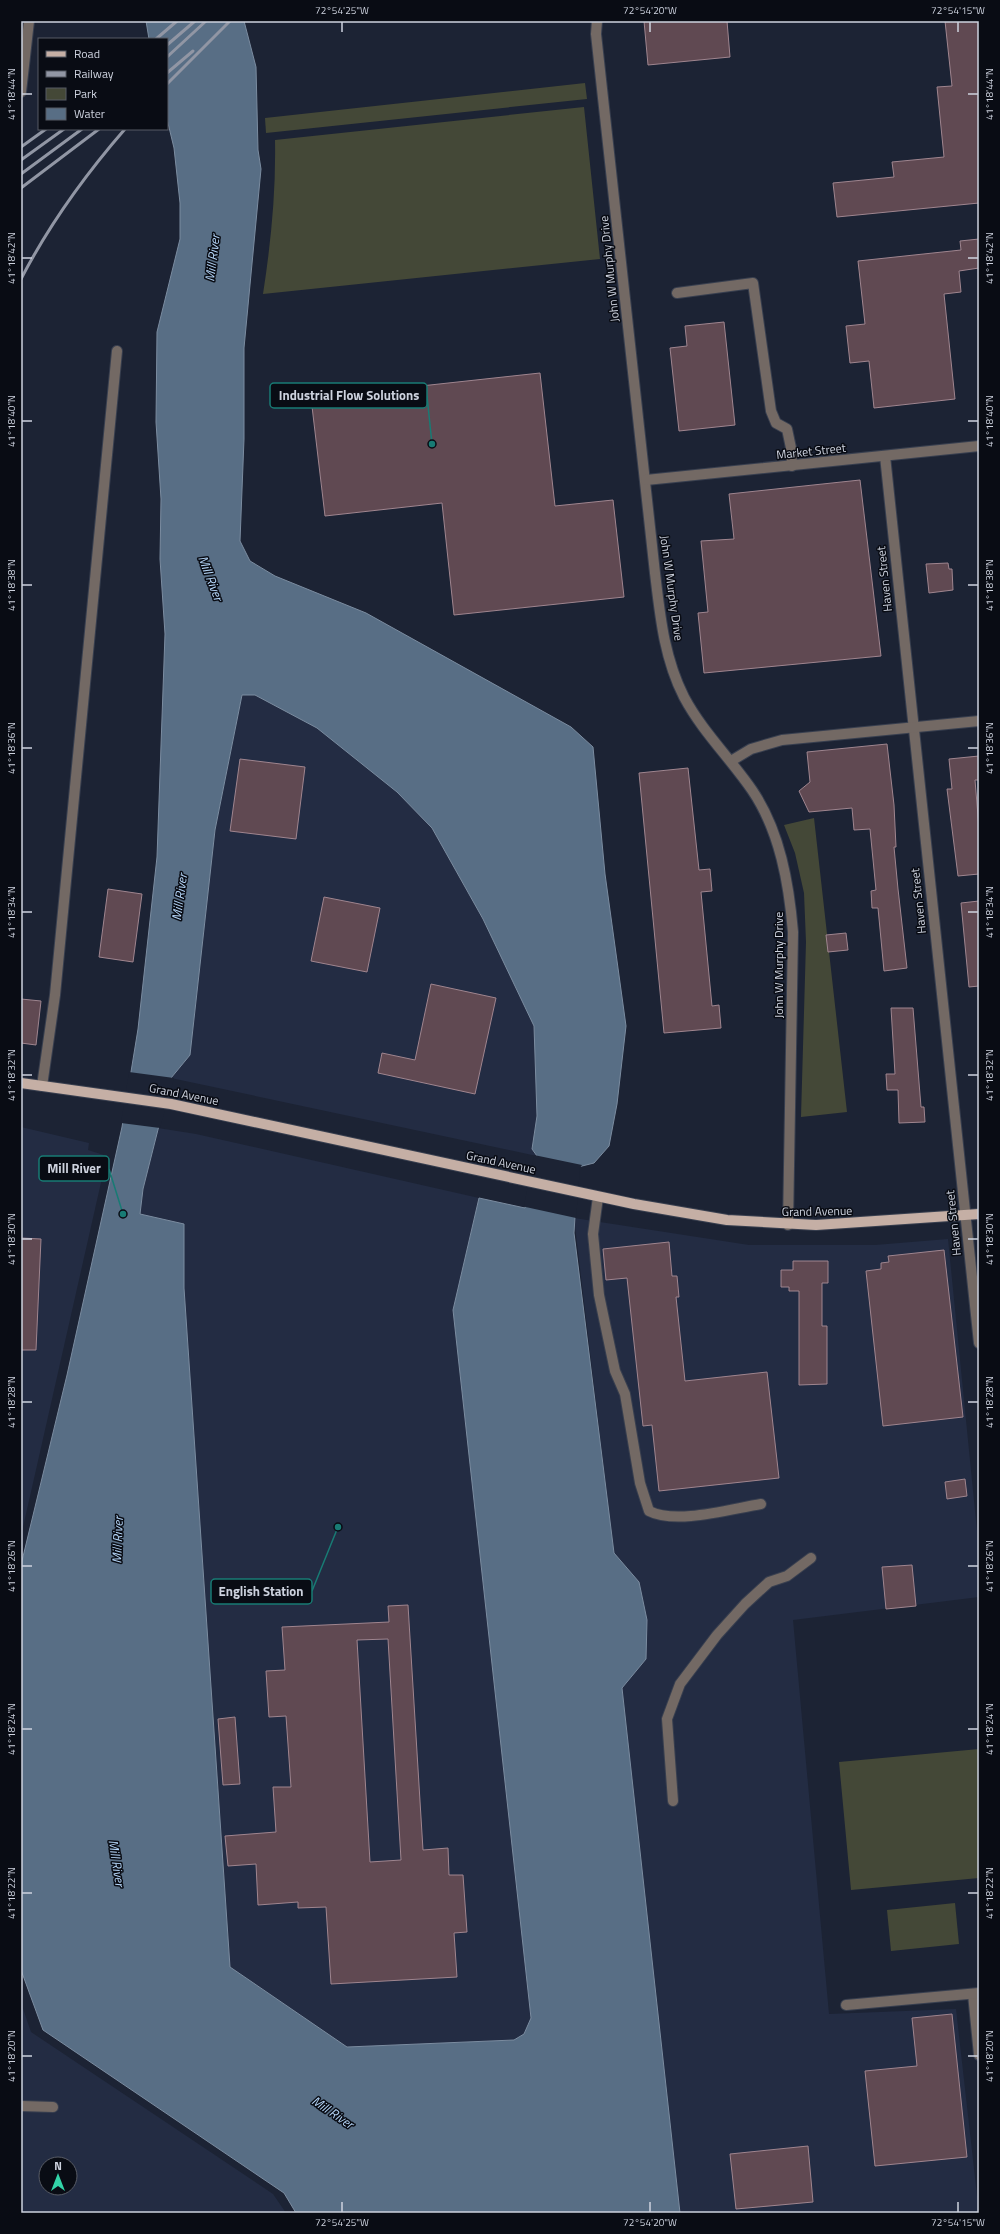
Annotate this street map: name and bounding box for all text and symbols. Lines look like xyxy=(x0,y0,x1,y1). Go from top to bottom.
text: 72°54'25"W xyxy=(315,3,369,18)
text: 72°54'20"W xyxy=(623,3,677,18)
text: 72°54'15"W xyxy=(931,3,985,18)
legend xyxy=(38,38,168,130)
text: Road xyxy=(74,44,100,63)
text: Railway xyxy=(74,64,114,83)
text: 41°18'44"N xyxy=(4,68,19,120)
text: 41°18'44"N xyxy=(982,68,997,120)
text: Park xyxy=(74,84,97,103)
text: Water xyxy=(74,104,105,123)
street label: John W Murphy Drive xyxy=(594,215,624,323)
text: 41°18'42"N xyxy=(4,232,19,284)
water label: Mill River xyxy=(199,232,225,283)
text: 41°18'42"N xyxy=(982,232,997,284)
callout: Industrial Flow Solutions xyxy=(270,383,427,408)
text: Industrial Flow Solutions xyxy=(279,385,419,405)
text: 41°18'40"N xyxy=(4,395,19,447)
text: 41°18'40"N xyxy=(982,395,997,447)
street label: Market Street xyxy=(775,438,847,464)
street label: John W Murphy Drive xyxy=(655,534,689,642)
street label: Haven Street xyxy=(871,545,897,613)
water label: Mill River xyxy=(193,552,229,605)
text: 41°18'38"N xyxy=(4,559,19,611)
text: 41°18'38"N xyxy=(982,559,997,611)
text: 41°18'36"N xyxy=(4,722,19,774)
text: 41°18'36"N xyxy=(982,722,997,774)
street label: Haven Street xyxy=(905,867,931,935)
water label: Mill River xyxy=(166,870,192,922)
text: 41°18'34"N xyxy=(4,886,19,938)
text: 41°18'34"N xyxy=(982,886,997,938)
street label: John W Murphy Drive xyxy=(769,912,788,1018)
text: 41°18'32"N xyxy=(4,1049,19,1101)
text: 41°18'32"N xyxy=(982,1049,997,1101)
street label: Grand Avenue xyxy=(148,1078,220,1110)
street label: Grand Avenue xyxy=(465,1145,537,1179)
callout: Mill River xyxy=(39,1156,109,1181)
text: Mill River xyxy=(47,1158,101,1178)
street label: Haven Street xyxy=(940,1189,966,1257)
street label: Grand Avenue xyxy=(782,1201,852,1221)
text: 41°18'30"N xyxy=(4,1213,19,1265)
text: 41°18'30"N xyxy=(982,1213,997,1265)
text: 41°18'28"N xyxy=(4,1376,19,1428)
text: 41°18'28"N xyxy=(982,1376,997,1428)
water label: Mill River xyxy=(106,1514,128,1564)
text: 41°18'26"N xyxy=(4,1540,19,1592)
text: 41°18'26"N xyxy=(982,1540,997,1592)
callout: English Station xyxy=(211,1579,312,1604)
text: English Station xyxy=(219,1581,303,1601)
text: 41°18'24"N xyxy=(4,1703,19,1755)
text: 41°18'24"N xyxy=(982,1703,997,1755)
water label: Mill River xyxy=(103,1838,131,1890)
text: 41°18'22"N xyxy=(4,1867,19,1919)
text: 41°18'22"N xyxy=(982,1867,997,1919)
text: 41°18'20"N xyxy=(4,2030,19,2082)
text: 41°18'20"N xyxy=(982,2030,997,2082)
water label: Mill River xyxy=(308,2091,360,2135)
north arrow xyxy=(38,2156,78,2196)
text: N xyxy=(54,2158,62,2174)
text: 72°54'25"W xyxy=(315,2215,369,2230)
text: 72°54'20"W xyxy=(623,2215,677,2230)
text: 72°54'15"W xyxy=(931,2215,985,2230)

